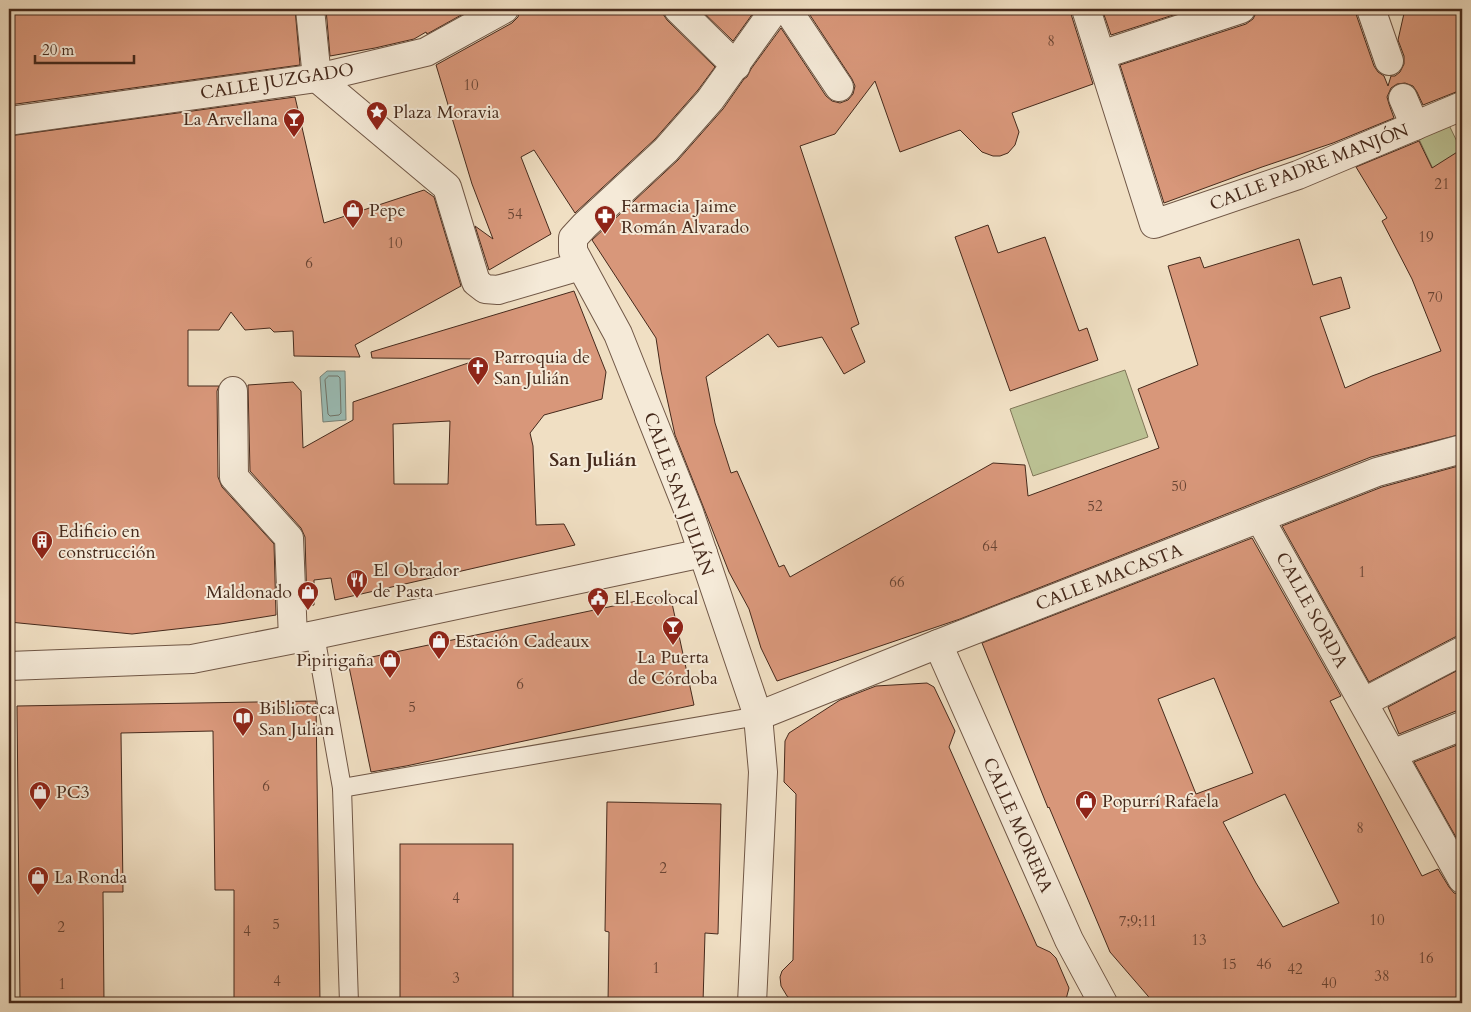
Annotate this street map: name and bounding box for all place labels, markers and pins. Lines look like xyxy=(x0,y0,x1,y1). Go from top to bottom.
place icon: Plaza Moravia xyxy=(365,100,389,131)
place label: Plaza Moravia xyxy=(393,100,500,125)
place label: La Arvellana xyxy=(183,107,278,132)
bar icon: La Arvellana xyxy=(282,107,306,138)
place label: Farmacia Jaime Román Alvarado xyxy=(621,194,749,240)
shop icon: Pepe xyxy=(341,198,365,229)
place label: Pepe xyxy=(369,198,406,223)
pharmacy icon: Farmacia Jaime Román Alvarado xyxy=(593,204,617,235)
place label: Parroquia de San Julián xyxy=(494,345,590,391)
church icon: Parroquia de San Julián xyxy=(466,355,490,386)
place label: Edificio en construcción xyxy=(58,519,157,565)
building icon: Edificio en construcción xyxy=(30,529,54,560)
place label: El Obrador de Pasta xyxy=(373,558,459,604)
restaurant icon: El Obrador de Pasta xyxy=(345,568,369,599)
place label: Maldonado xyxy=(206,580,292,605)
shop icon: Maldonado xyxy=(296,580,320,611)
public building icon: El Ecolocal xyxy=(586,586,610,617)
place label: El Ecolocal xyxy=(614,586,699,611)
bar icon: La Puerta de Córdoba xyxy=(661,615,685,646)
shop icon: Estación Cadeaux xyxy=(427,629,451,660)
place label: Estación Cadeaux xyxy=(455,629,590,654)
place label: La Puerta de Córdoba xyxy=(628,645,718,691)
place label: Pipirigaña xyxy=(296,648,374,673)
shop icon: Pipirigaña xyxy=(378,648,402,679)
place label: Biblioteca San Julian xyxy=(259,696,335,742)
library icon: Biblioteca San Julian xyxy=(231,706,255,737)
shop icon: PC3 xyxy=(28,780,52,811)
place label: PC3 xyxy=(56,780,90,805)
shop icon: Popurrí Rafaela xyxy=(1074,789,1098,820)
place label: Popurrí Rafaela xyxy=(1102,789,1219,814)
shop icon: La Ronda xyxy=(26,865,50,896)
place label: La Ronda xyxy=(54,865,128,890)

